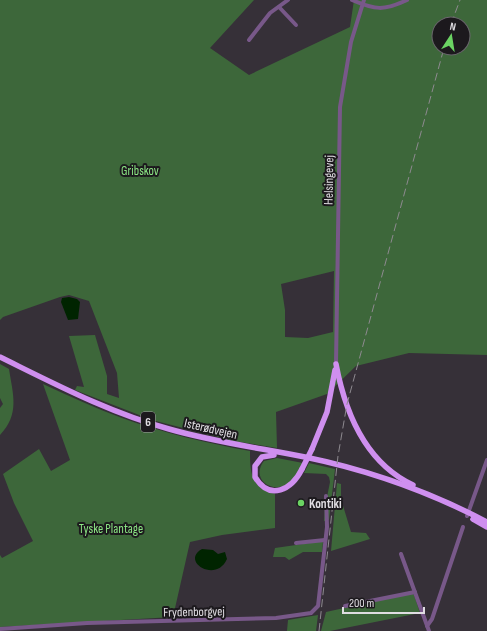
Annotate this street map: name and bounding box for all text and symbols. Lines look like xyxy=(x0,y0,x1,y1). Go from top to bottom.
north arrow xyxy=(431,16,471,56)
text: N xyxy=(449,20,457,34)
street label: Helsingevej xyxy=(321,155,337,205)
park label: Gribskov xyxy=(121,163,159,179)
road number: 6 xyxy=(141,412,155,432)
street label: Isterødvejen xyxy=(183,415,239,443)
place label: Kontiki xyxy=(309,496,342,512)
marker: Kontiki xyxy=(296,498,306,508)
park label: Tyske Plantage xyxy=(79,521,143,537)
scale bar xyxy=(343,589,424,615)
text: 200 m xyxy=(349,596,375,611)
street label: Frydenborgvej xyxy=(163,603,225,621)

